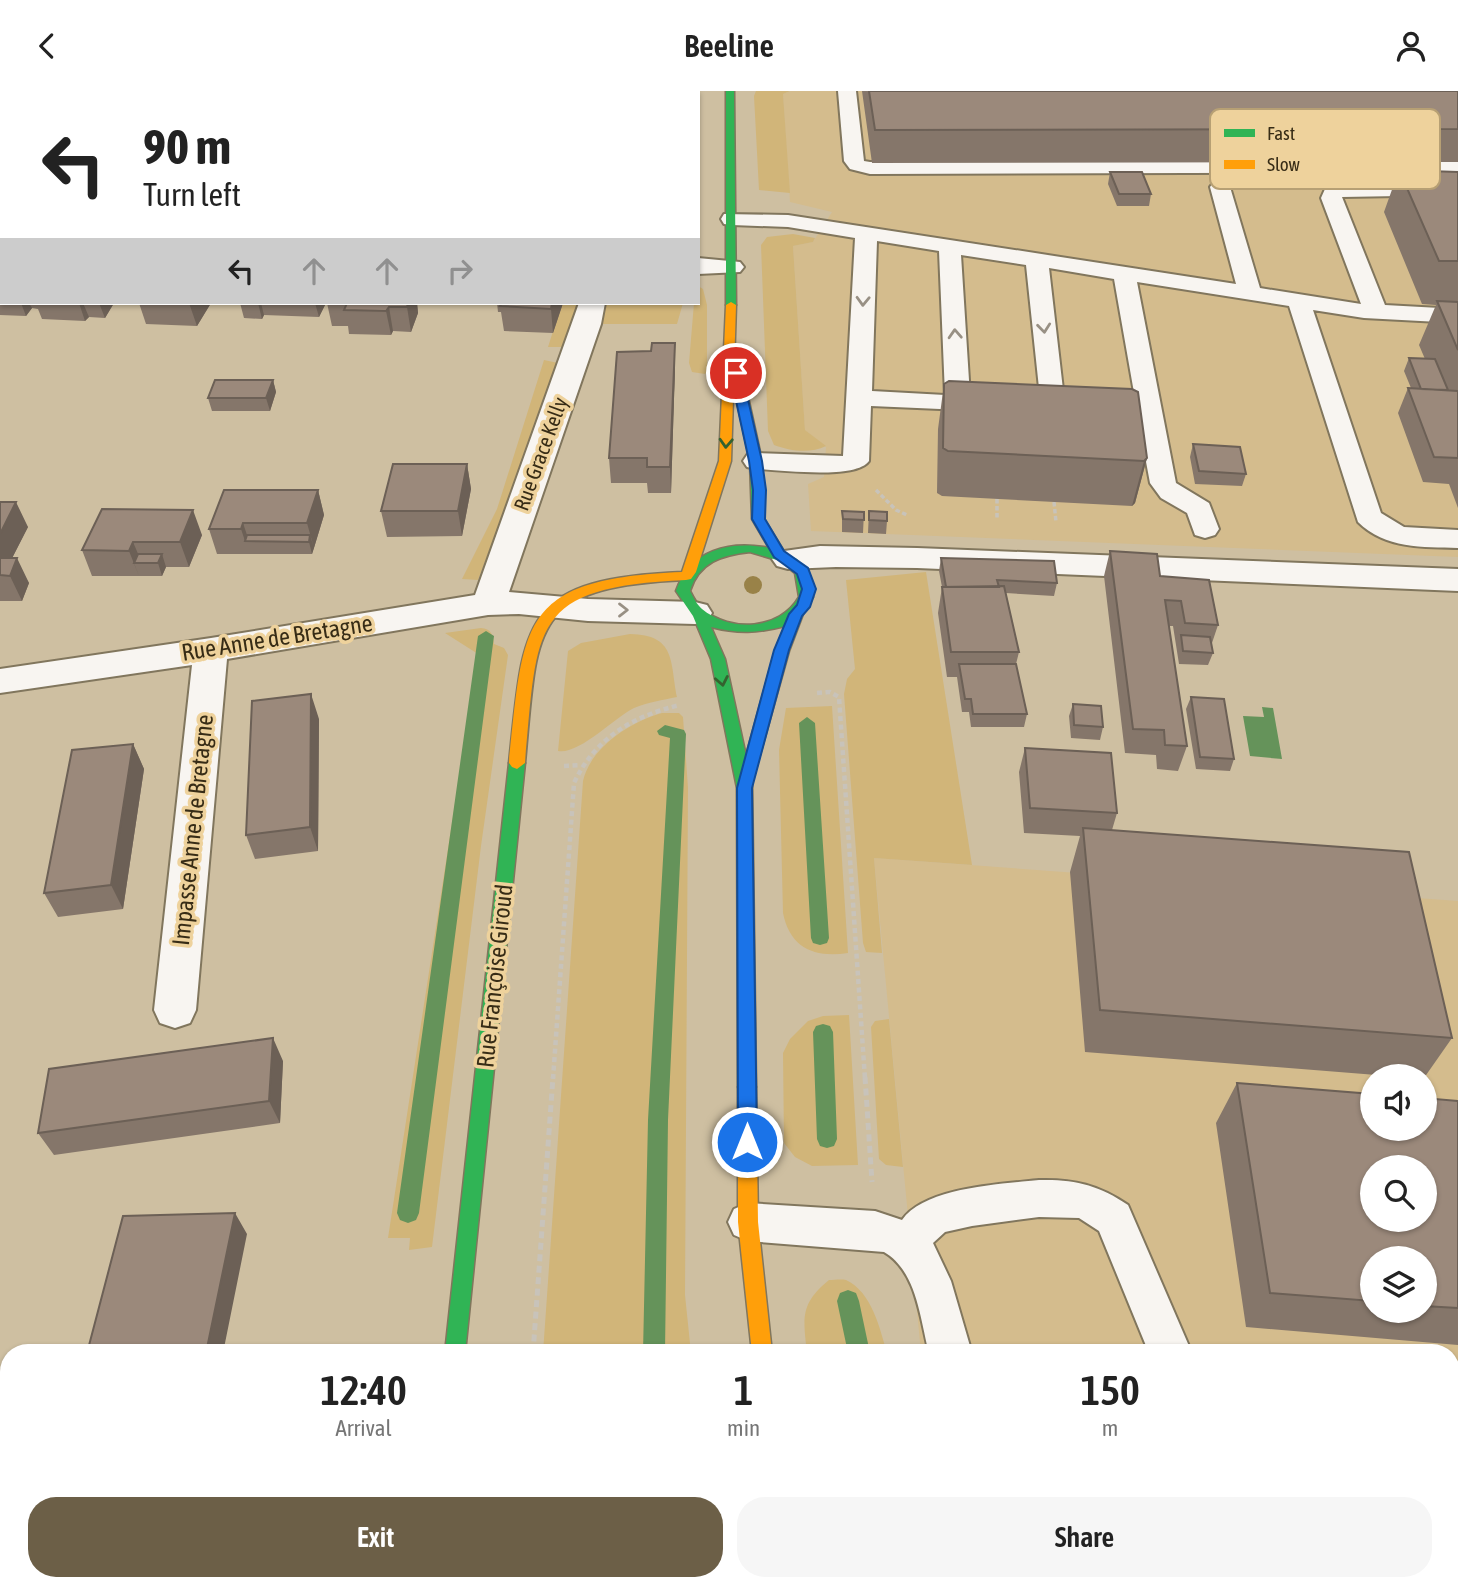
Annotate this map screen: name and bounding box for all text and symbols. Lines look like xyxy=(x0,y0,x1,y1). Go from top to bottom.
icon: back xyxy=(28,27,66,65)
text: Beeline xyxy=(684,27,774,64)
icon: person xyxy=(1392,27,1430,65)
legend xyxy=(1210,109,1440,189)
text: 90 m xyxy=(143,118,231,174)
icon: left xyxy=(28,119,119,210)
text: Fast xyxy=(1267,122,1295,144)
text: Slow xyxy=(1267,153,1301,175)
text: Turn left xyxy=(143,176,241,213)
icon: left xyxy=(222,252,260,290)
icon: ahead xyxy=(295,252,333,290)
icon: ahead xyxy=(368,252,406,290)
icon: right xyxy=(441,252,479,290)
one-way arrow xyxy=(856,296,871,307)
one-way arrow xyxy=(1037,322,1052,333)
one-way arrow xyxy=(947,329,962,340)
pin xyxy=(706,343,766,403)
icon: arrive xyxy=(717,354,755,392)
street label: Rue Grace Kelly xyxy=(508,393,572,514)
one-way arrow xyxy=(719,438,734,449)
one-way arrow xyxy=(618,602,629,618)
street label: Rue Anne de Bretagne xyxy=(180,609,374,666)
one-way arrow xyxy=(714,675,729,687)
street label: Impasse Anne de Bretagne xyxy=(167,713,218,947)
street label: Rue Françoise Giroud xyxy=(471,883,518,1069)
map controls xyxy=(1360,1064,1437,1323)
button: sound xyxy=(1360,1064,1437,1141)
position arrow xyxy=(710,1105,784,1179)
button: search xyxy=(1360,1155,1437,1232)
button: layers xyxy=(1360,1246,1437,1323)
text: 12:40 xyxy=(320,1366,407,1414)
text: 1 xyxy=(734,1366,753,1414)
text: 150 xyxy=(1080,1366,1140,1414)
text: Arrival xyxy=(335,1415,392,1441)
text: min xyxy=(727,1415,760,1441)
text: m xyxy=(1102,1415,1118,1441)
button: Exit xyxy=(28,1497,723,1577)
button: Share xyxy=(737,1497,1432,1577)

